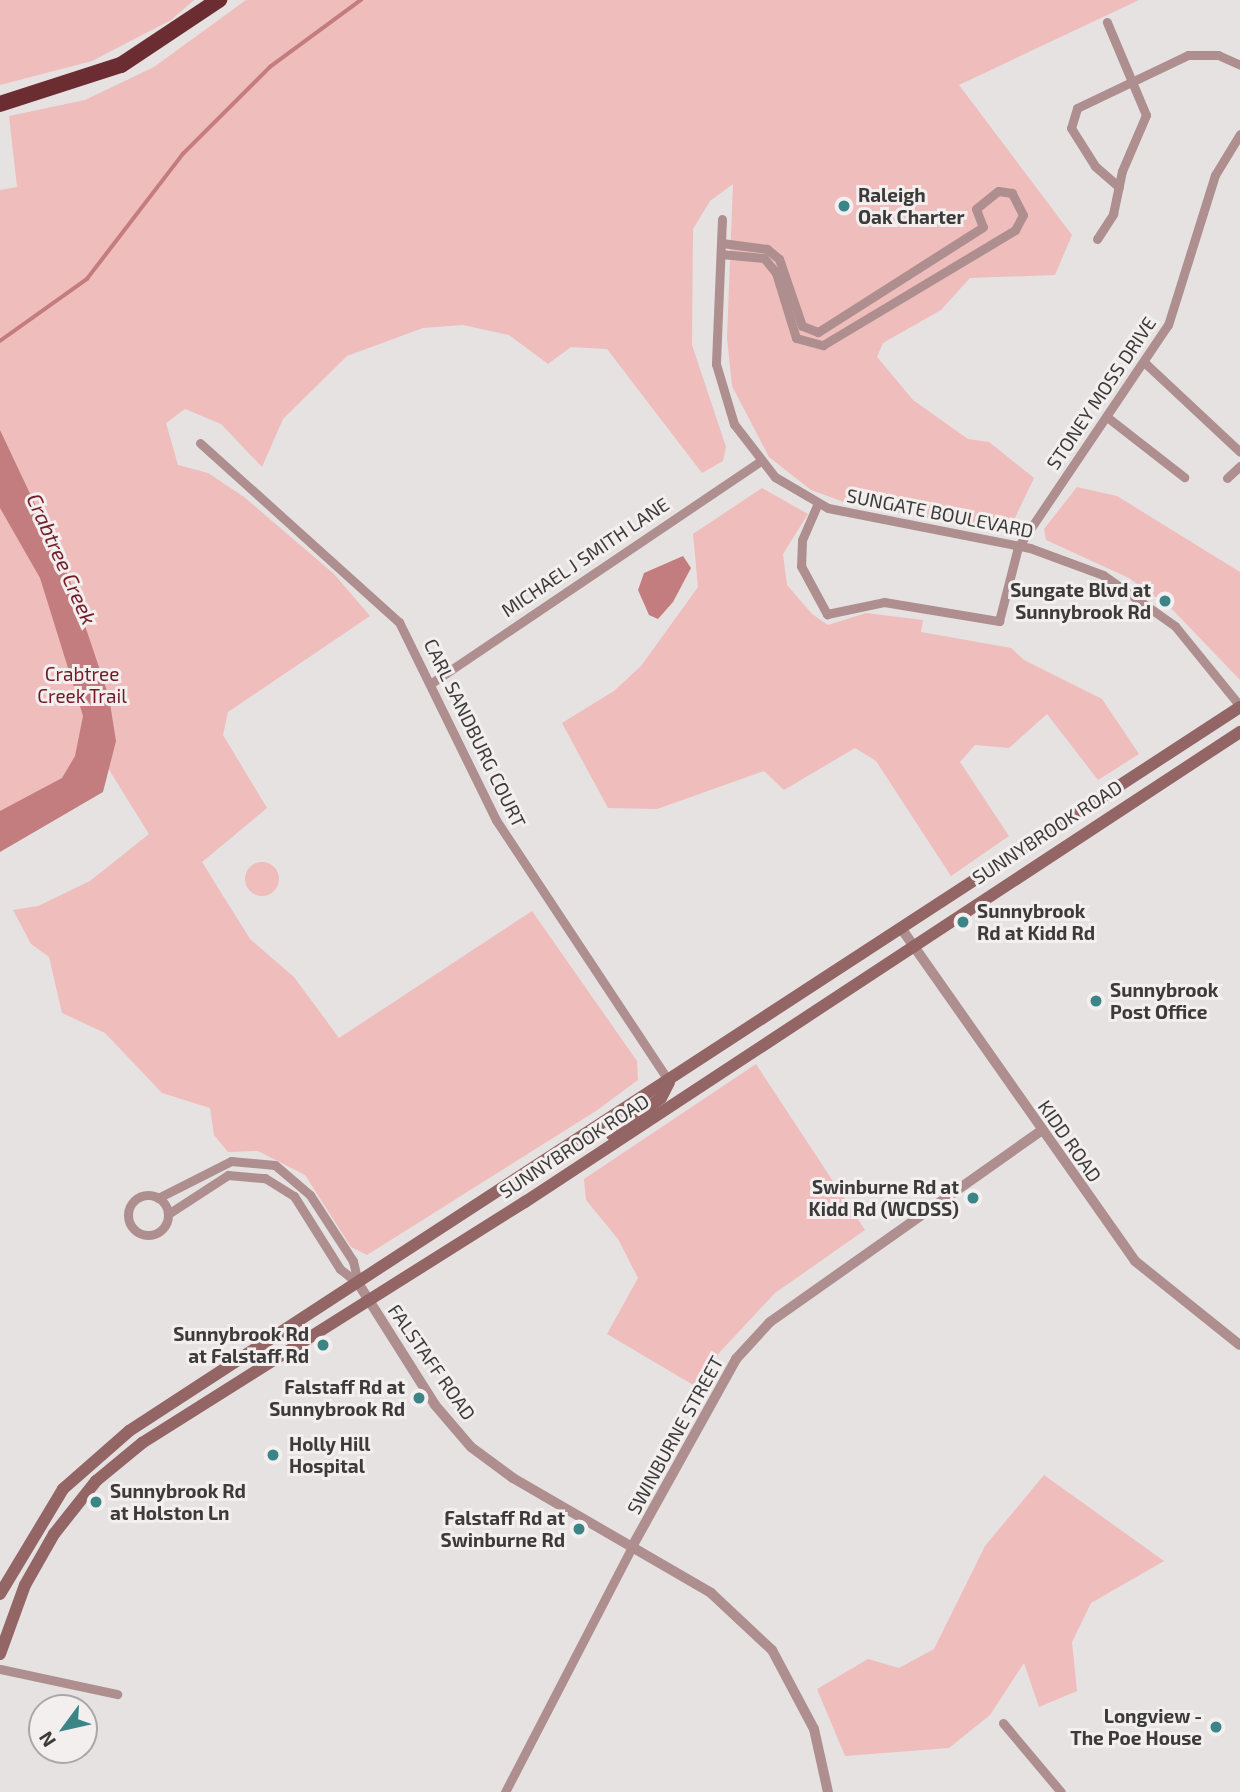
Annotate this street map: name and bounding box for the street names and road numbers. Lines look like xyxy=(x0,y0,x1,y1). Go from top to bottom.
street label: STONEY MOSS DRIVE xyxy=(1041,312,1161,474)
street label: SUNGATE BOULEVARD xyxy=(845,484,1035,542)
street label: MICHAEL J SMITH LANE xyxy=(496,492,674,622)
street label: CARL SANDBURG COURT xyxy=(419,635,531,831)
street label: SUNNYBROOK ROAD xyxy=(968,775,1126,889)
street label: SUNNYBROOK ROAD xyxy=(495,1089,653,1203)
street label: KIDD ROAD xyxy=(1034,1096,1106,1186)
street label: FALSTAFF ROAD xyxy=(383,1299,481,1425)
street label: SWINBURNE STREET xyxy=(622,1352,728,1518)

